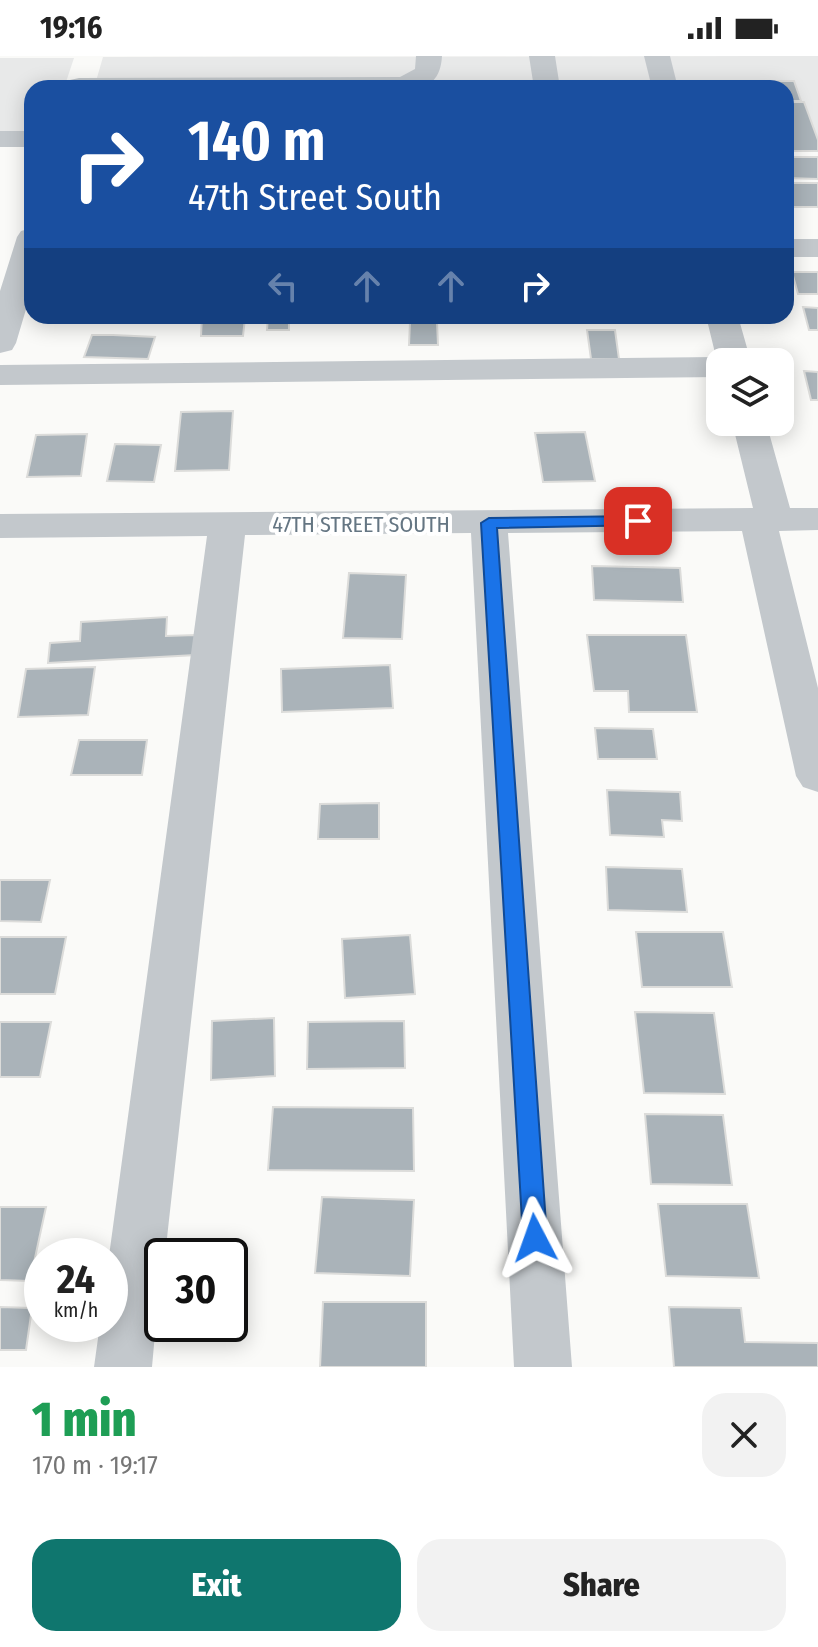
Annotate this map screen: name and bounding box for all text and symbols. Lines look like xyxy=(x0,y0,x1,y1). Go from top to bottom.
text: 19:16 xyxy=(40,10,102,46)
text: 140 m xyxy=(188,108,325,175)
icon: right xyxy=(56,112,160,216)
text: 47th Street South xyxy=(188,176,442,220)
icon: left xyxy=(261,264,305,308)
icon: ahead xyxy=(345,264,389,308)
icon: ahead xyxy=(429,264,473,308)
icon: right xyxy=(513,264,557,308)
map controls xyxy=(706,348,794,436)
button: layers xyxy=(706,348,794,436)
pin xyxy=(604,487,672,555)
icon: arrive xyxy=(616,499,660,543)
street label: 47TH STREET SOUTH xyxy=(272,511,450,538)
position arrow xyxy=(493,1196,577,1280)
speed limit sign: 30 xyxy=(144,1238,248,1342)
text: 24 xyxy=(57,1256,95,1304)
text: km/h xyxy=(54,1298,98,1322)
text: 1 min xyxy=(32,1391,136,1449)
button: close xyxy=(702,1393,786,1477)
text: 170 m · 19:17 xyxy=(32,1450,158,1481)
button: Exit xyxy=(32,1539,401,1631)
button: Share xyxy=(417,1539,786,1631)

